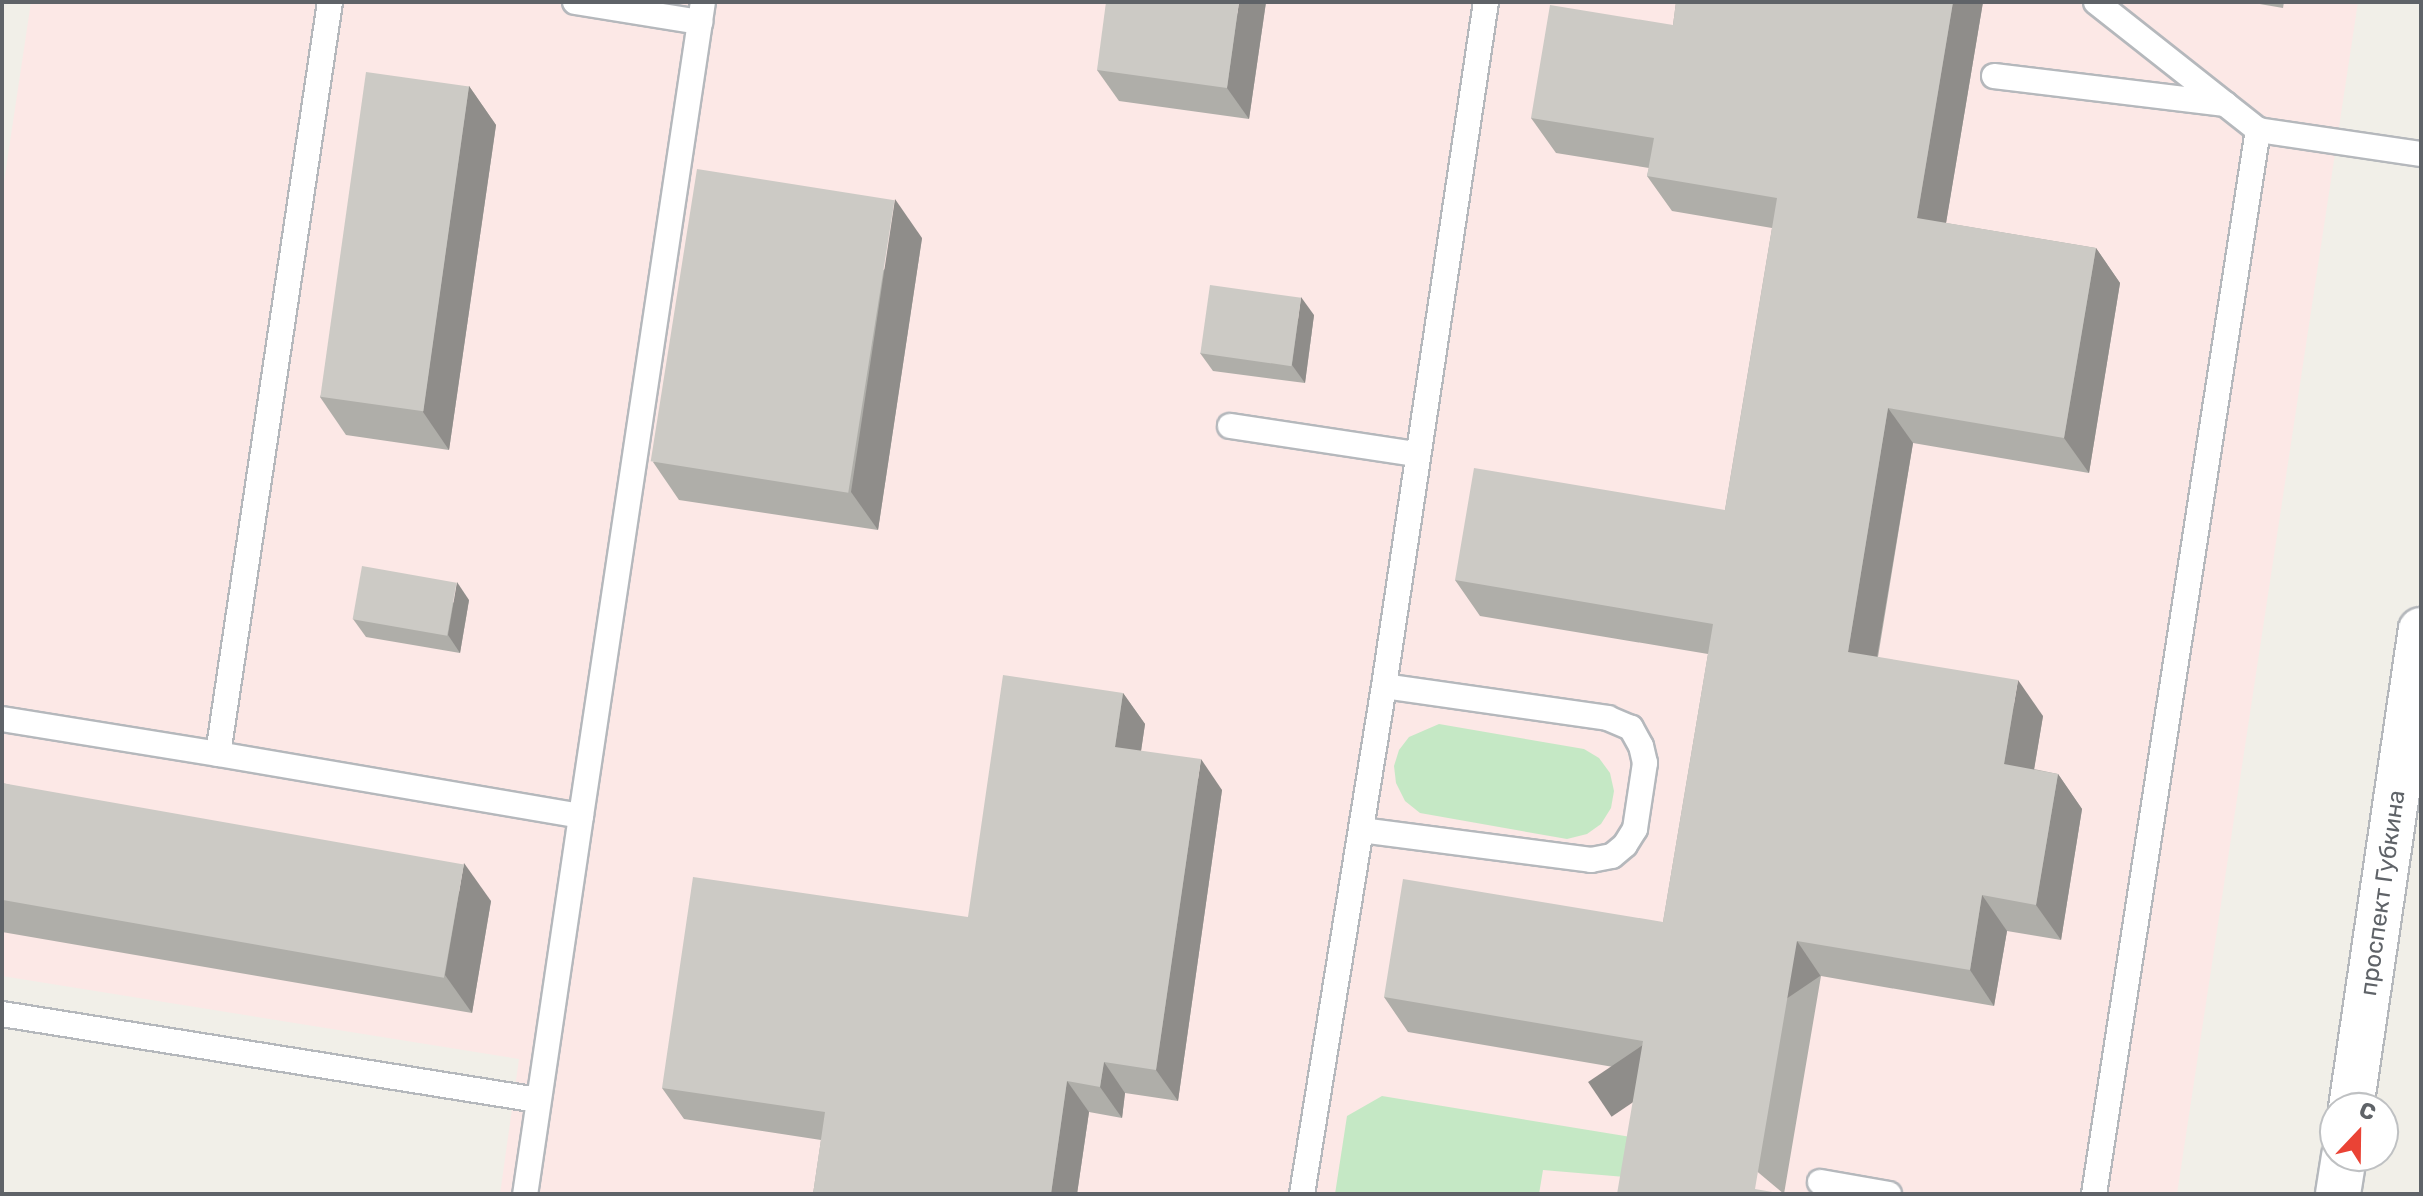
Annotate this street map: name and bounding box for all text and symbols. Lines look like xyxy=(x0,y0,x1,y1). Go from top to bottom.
street label: проспект Губкина xyxy=(2354,788,2412,998)
north arrow xyxy=(2319,1092,2399,1172)
text: С xyxy=(2355,1096,2380,1127)

